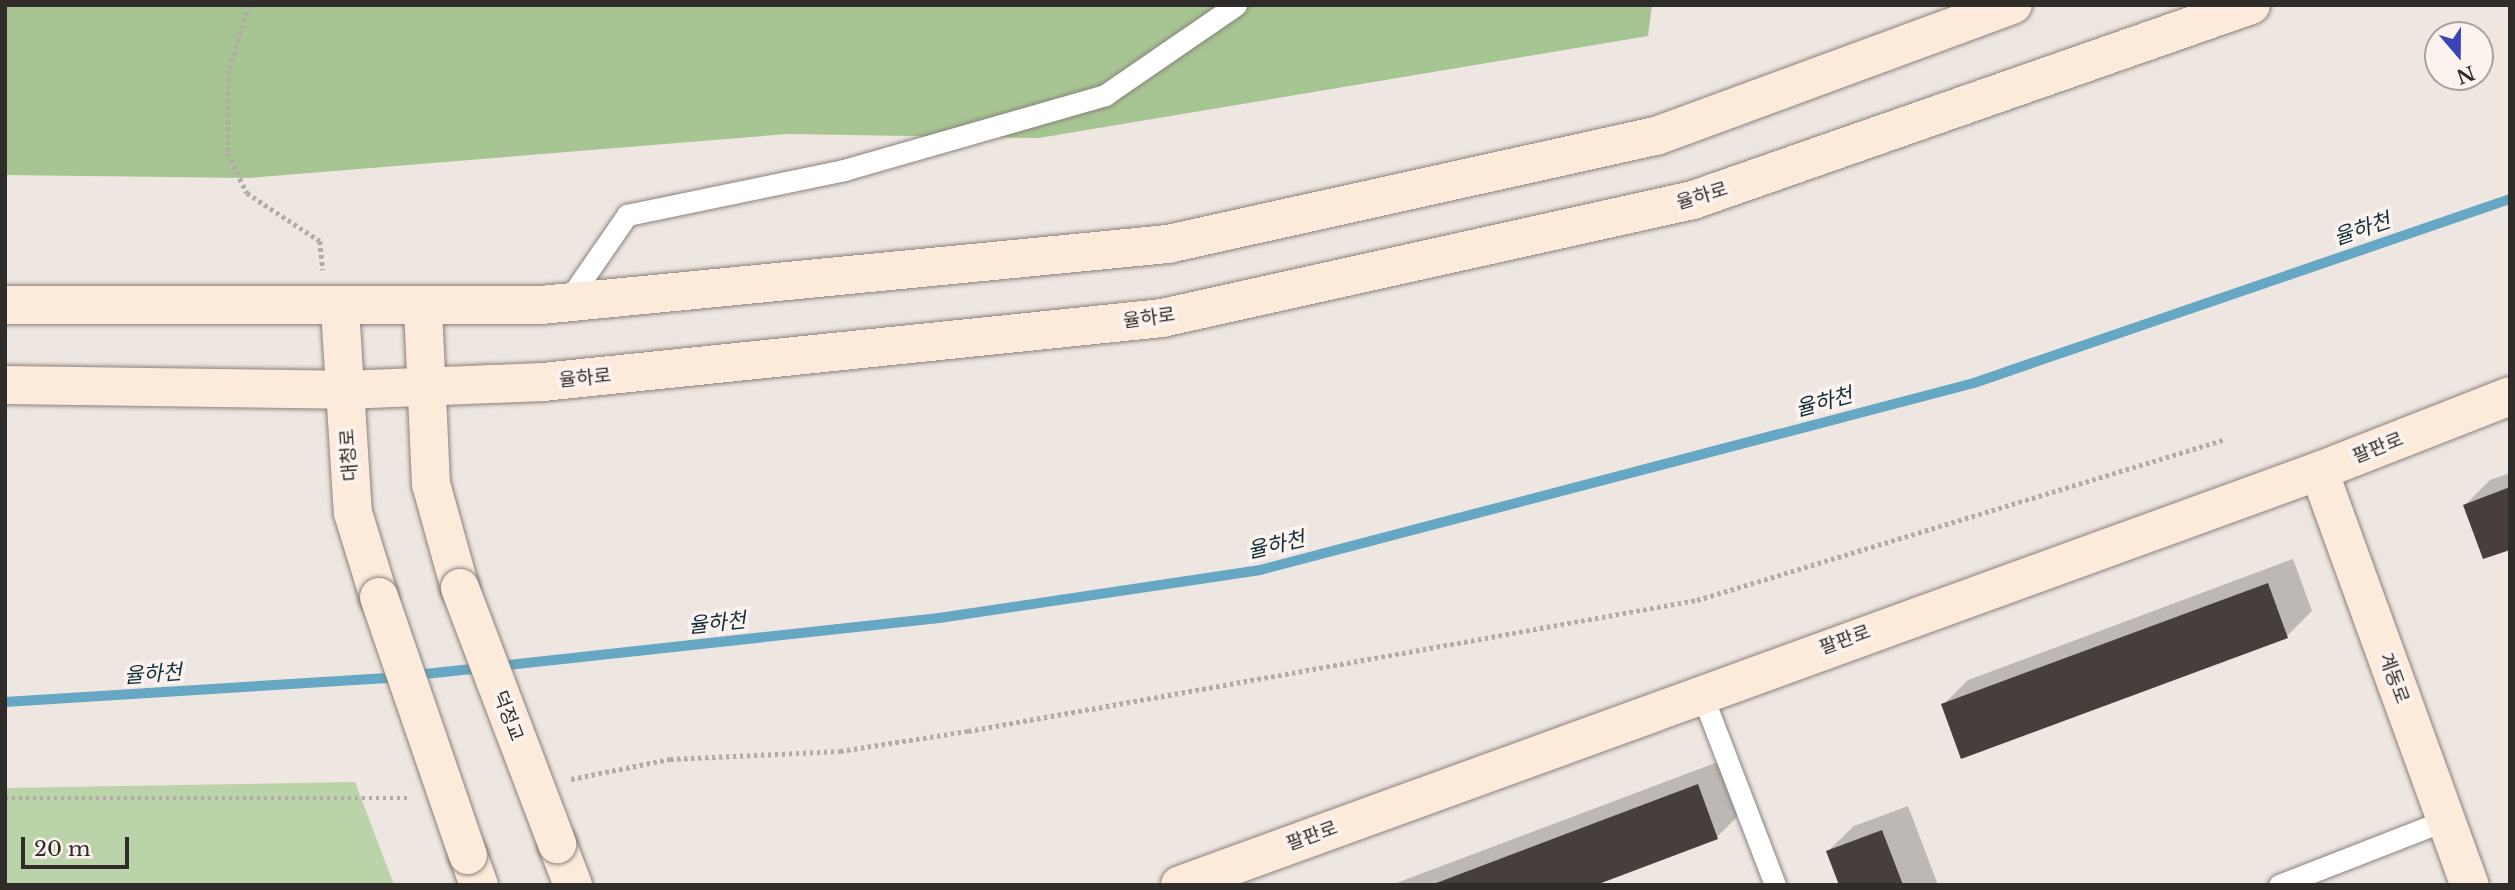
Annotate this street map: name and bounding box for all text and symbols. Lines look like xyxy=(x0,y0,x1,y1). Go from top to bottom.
north arrow xyxy=(2424,21,2494,91)
text: N xyxy=(2453,60,2478,88)
street label: 율하로 xyxy=(1674,177,1730,215)
water label: 율하천 xyxy=(2330,208,2394,250)
street label: 율하로 xyxy=(1121,303,1177,333)
street label: 율하로 xyxy=(558,364,612,392)
water label: 율하천 xyxy=(1793,382,1855,422)
street label: 대청로 xyxy=(336,428,362,482)
street label: 팔판로 xyxy=(2349,428,2407,468)
water label: 율하천 xyxy=(1245,526,1307,564)
water label: 율하천 xyxy=(687,607,747,639)
street label: 팔판로 xyxy=(1816,620,1874,660)
street label: 계동로 xyxy=(2374,649,2414,707)
water label: 율하천 xyxy=(123,659,183,689)
street label: 덕정교 xyxy=(488,687,528,745)
street label: 팔판로 xyxy=(1283,816,1341,856)
scale bar xyxy=(24,824,133,868)
text: 20 m xyxy=(34,836,91,862)

